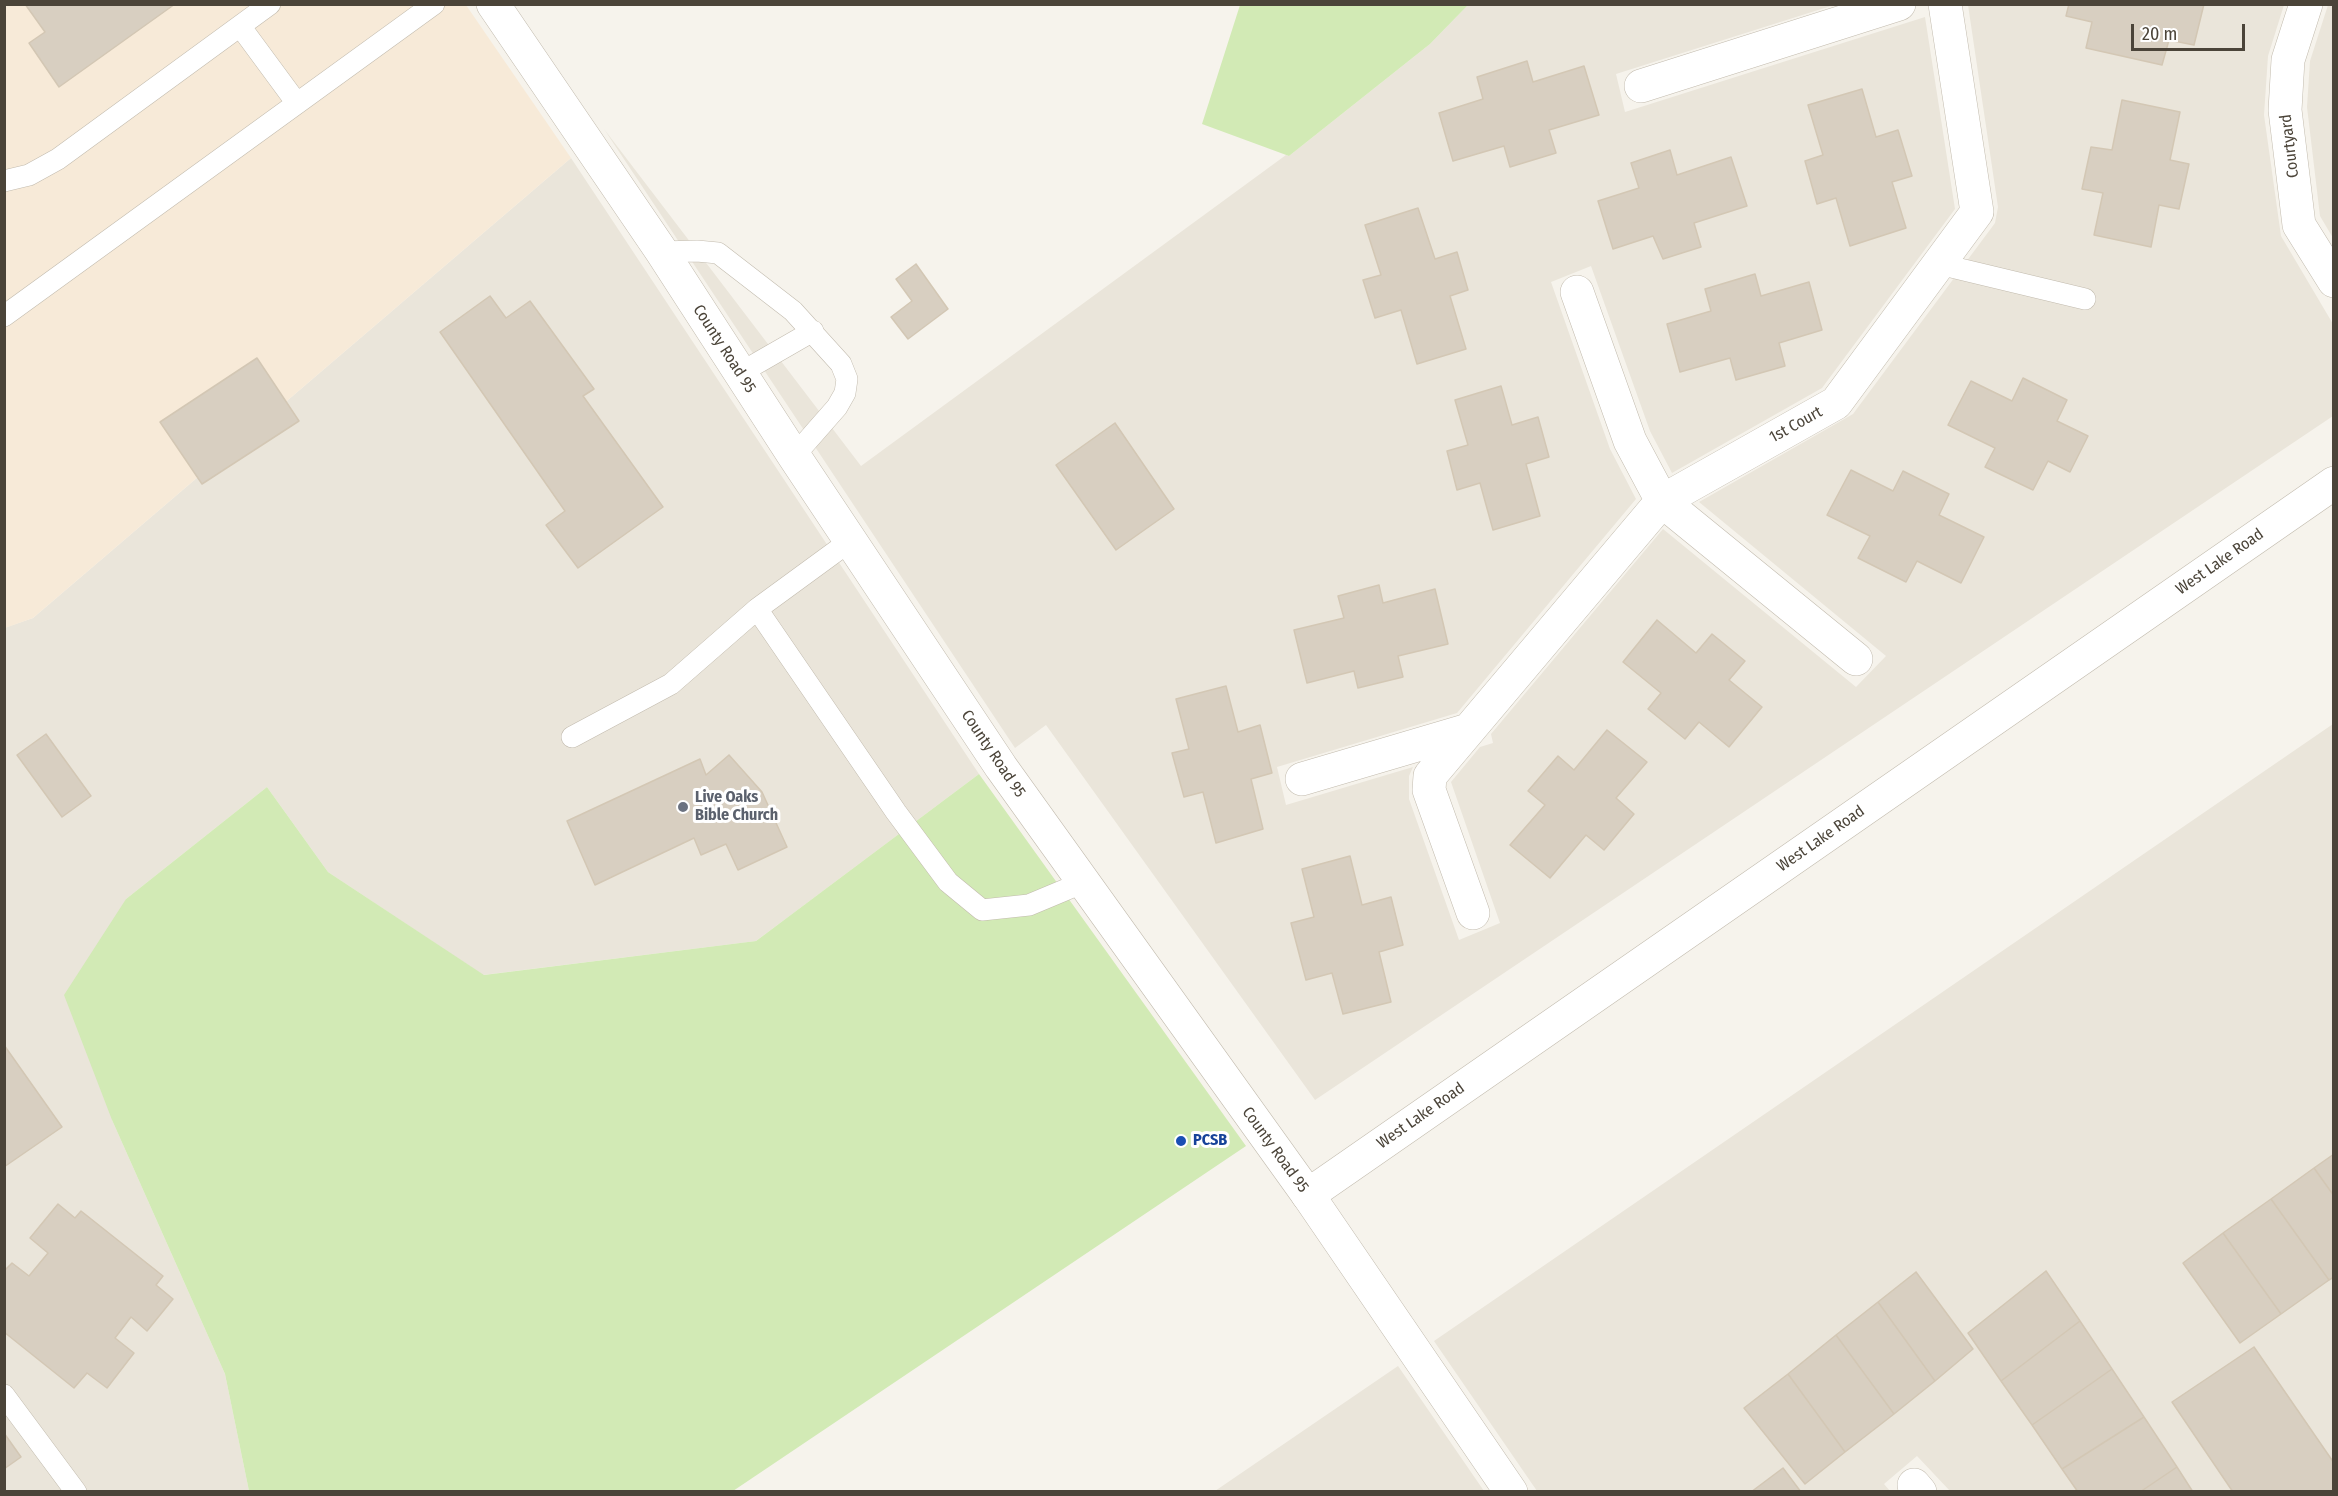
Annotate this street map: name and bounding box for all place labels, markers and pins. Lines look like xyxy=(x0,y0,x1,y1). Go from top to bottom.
place label: Live Oaks Bible Church xyxy=(695,788,778,826)
marker: Live Oaks Bible Church xyxy=(676,800,690,814)
place label: PCSB xyxy=(1193,1131,1227,1151)
marker: PCSB xyxy=(1174,1134,1188,1148)

